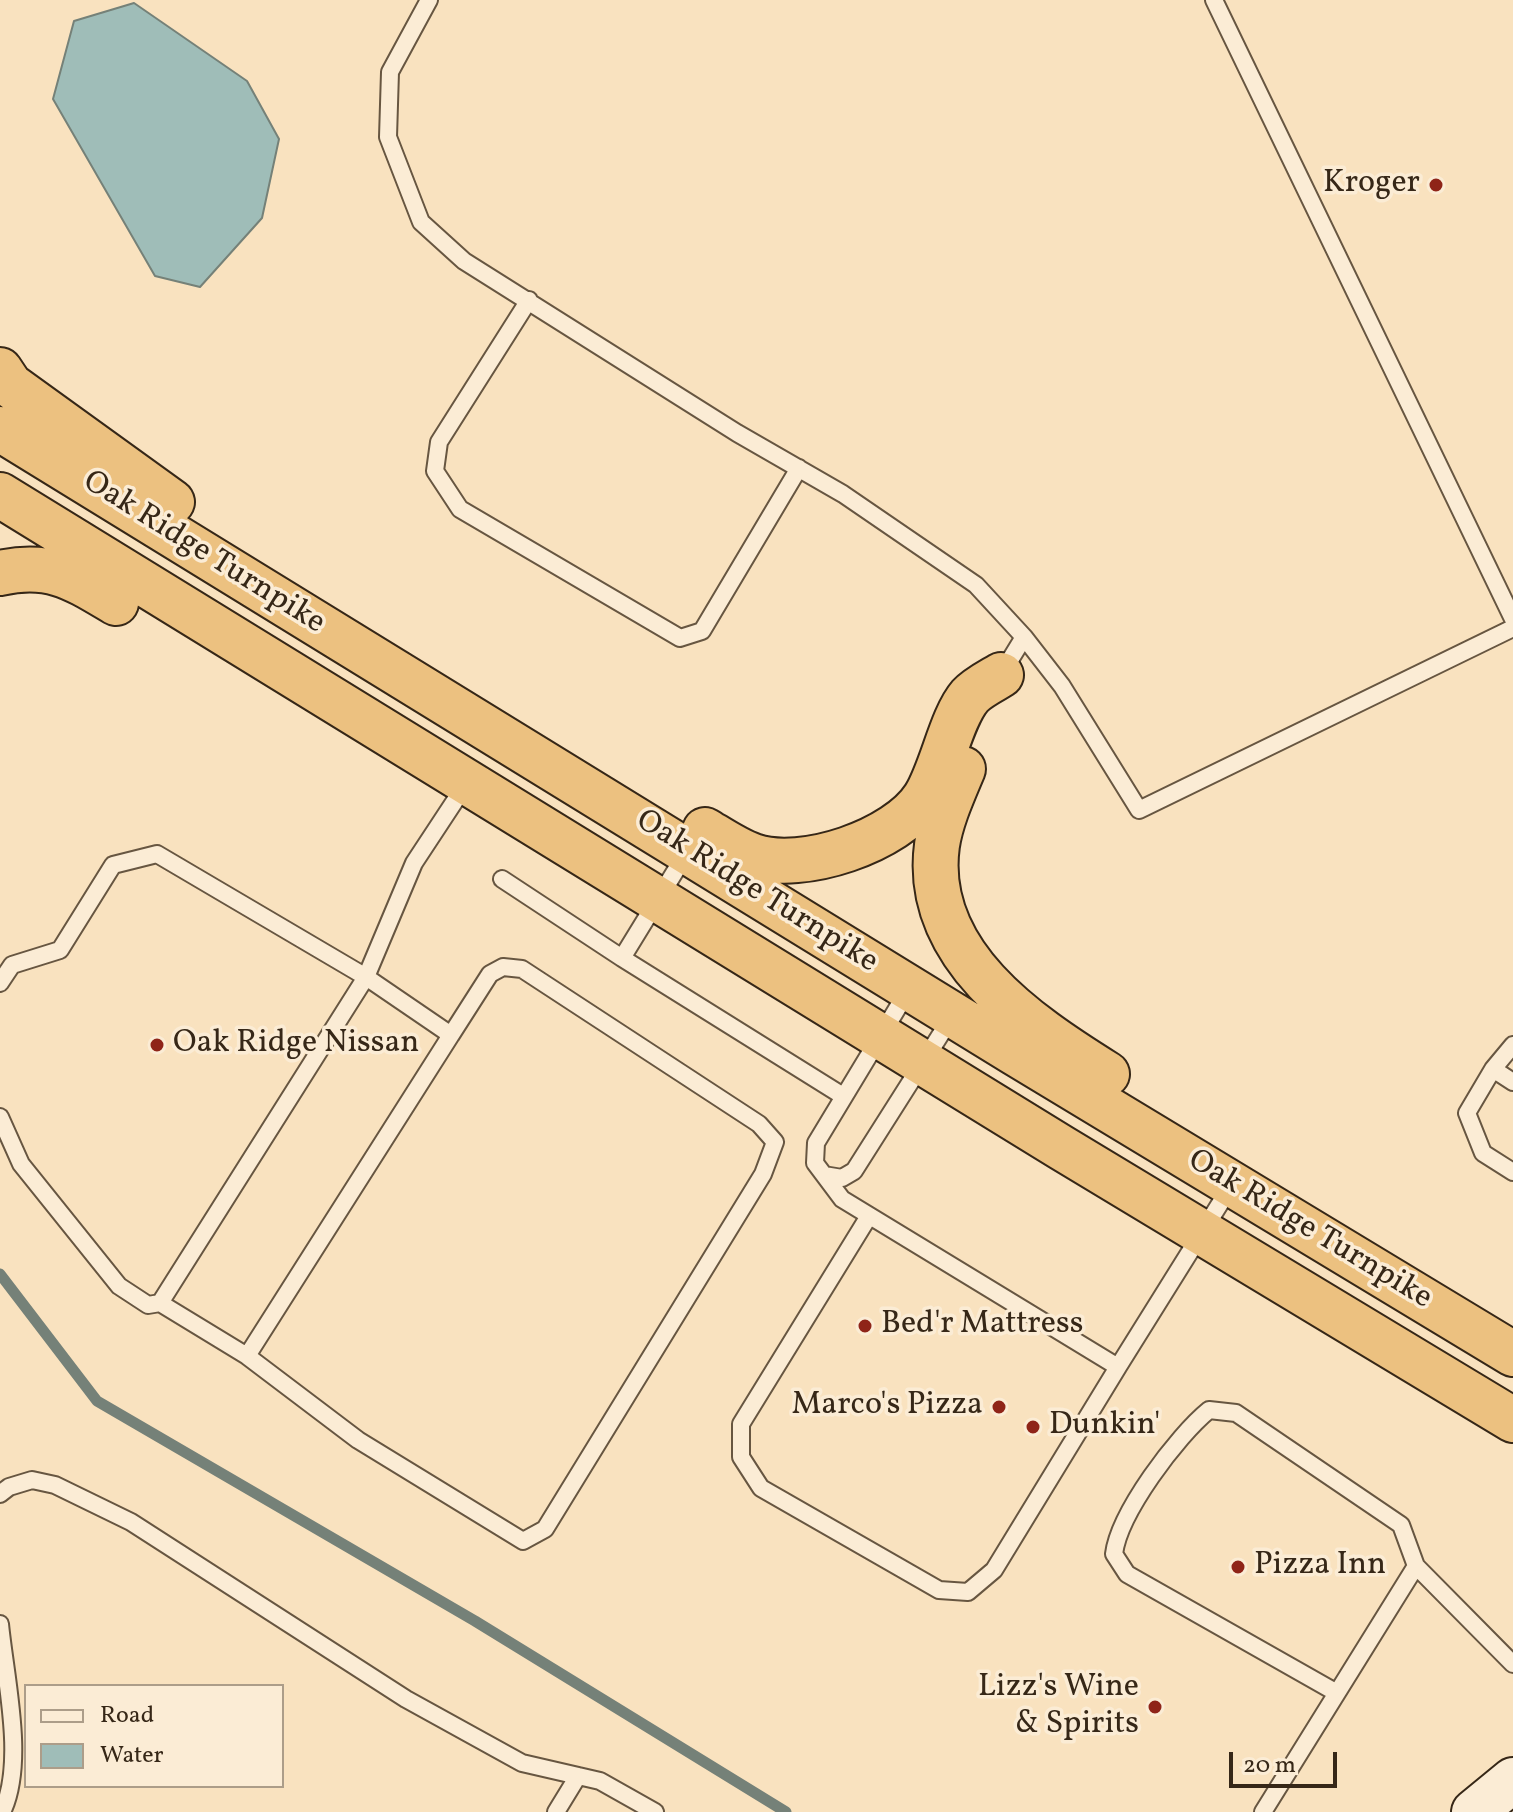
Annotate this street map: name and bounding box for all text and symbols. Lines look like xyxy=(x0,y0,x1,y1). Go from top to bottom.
place label: Kroger xyxy=(1323,166,1420,204)
marker: Kroger xyxy=(1427,176,1445,194)
street label: Oak Ridge Turnpike xyxy=(75,464,331,644)
street label: Oak Ridge Turnpike xyxy=(628,803,884,983)
place label: Oak Ridge Nissan xyxy=(173,1026,419,1064)
marker: Oak Ridge Nissan xyxy=(148,1036,166,1054)
street label: Oak Ridge Turnpike xyxy=(1180,1143,1438,1319)
place label: Bed'r Mattress xyxy=(881,1307,1083,1345)
marker: Bed'r Mattress xyxy=(856,1317,874,1335)
place label: Marco's Pizza xyxy=(791,1388,983,1426)
marker: Marco's Pizza xyxy=(990,1398,1008,1416)
place label: Dunkin' xyxy=(1049,1408,1160,1446)
marker: Dunkin' xyxy=(1024,1418,1042,1436)
place label: Pizza Inn xyxy=(1254,1548,1386,1586)
marker: Pizza Inn xyxy=(1229,1558,1247,1576)
place label: Lizz's Wine & Spirits xyxy=(978,1670,1139,1745)
legend xyxy=(24,1684,284,1788)
marker: Lizz's Wine & Spirits xyxy=(1146,1698,1164,1716)
text: Road xyxy=(100,1699,154,1733)
scale bar xyxy=(1233,1736,1341,1786)
text: Water xyxy=(100,1739,164,1773)
text: 20 m xyxy=(1243,1749,1296,1783)

